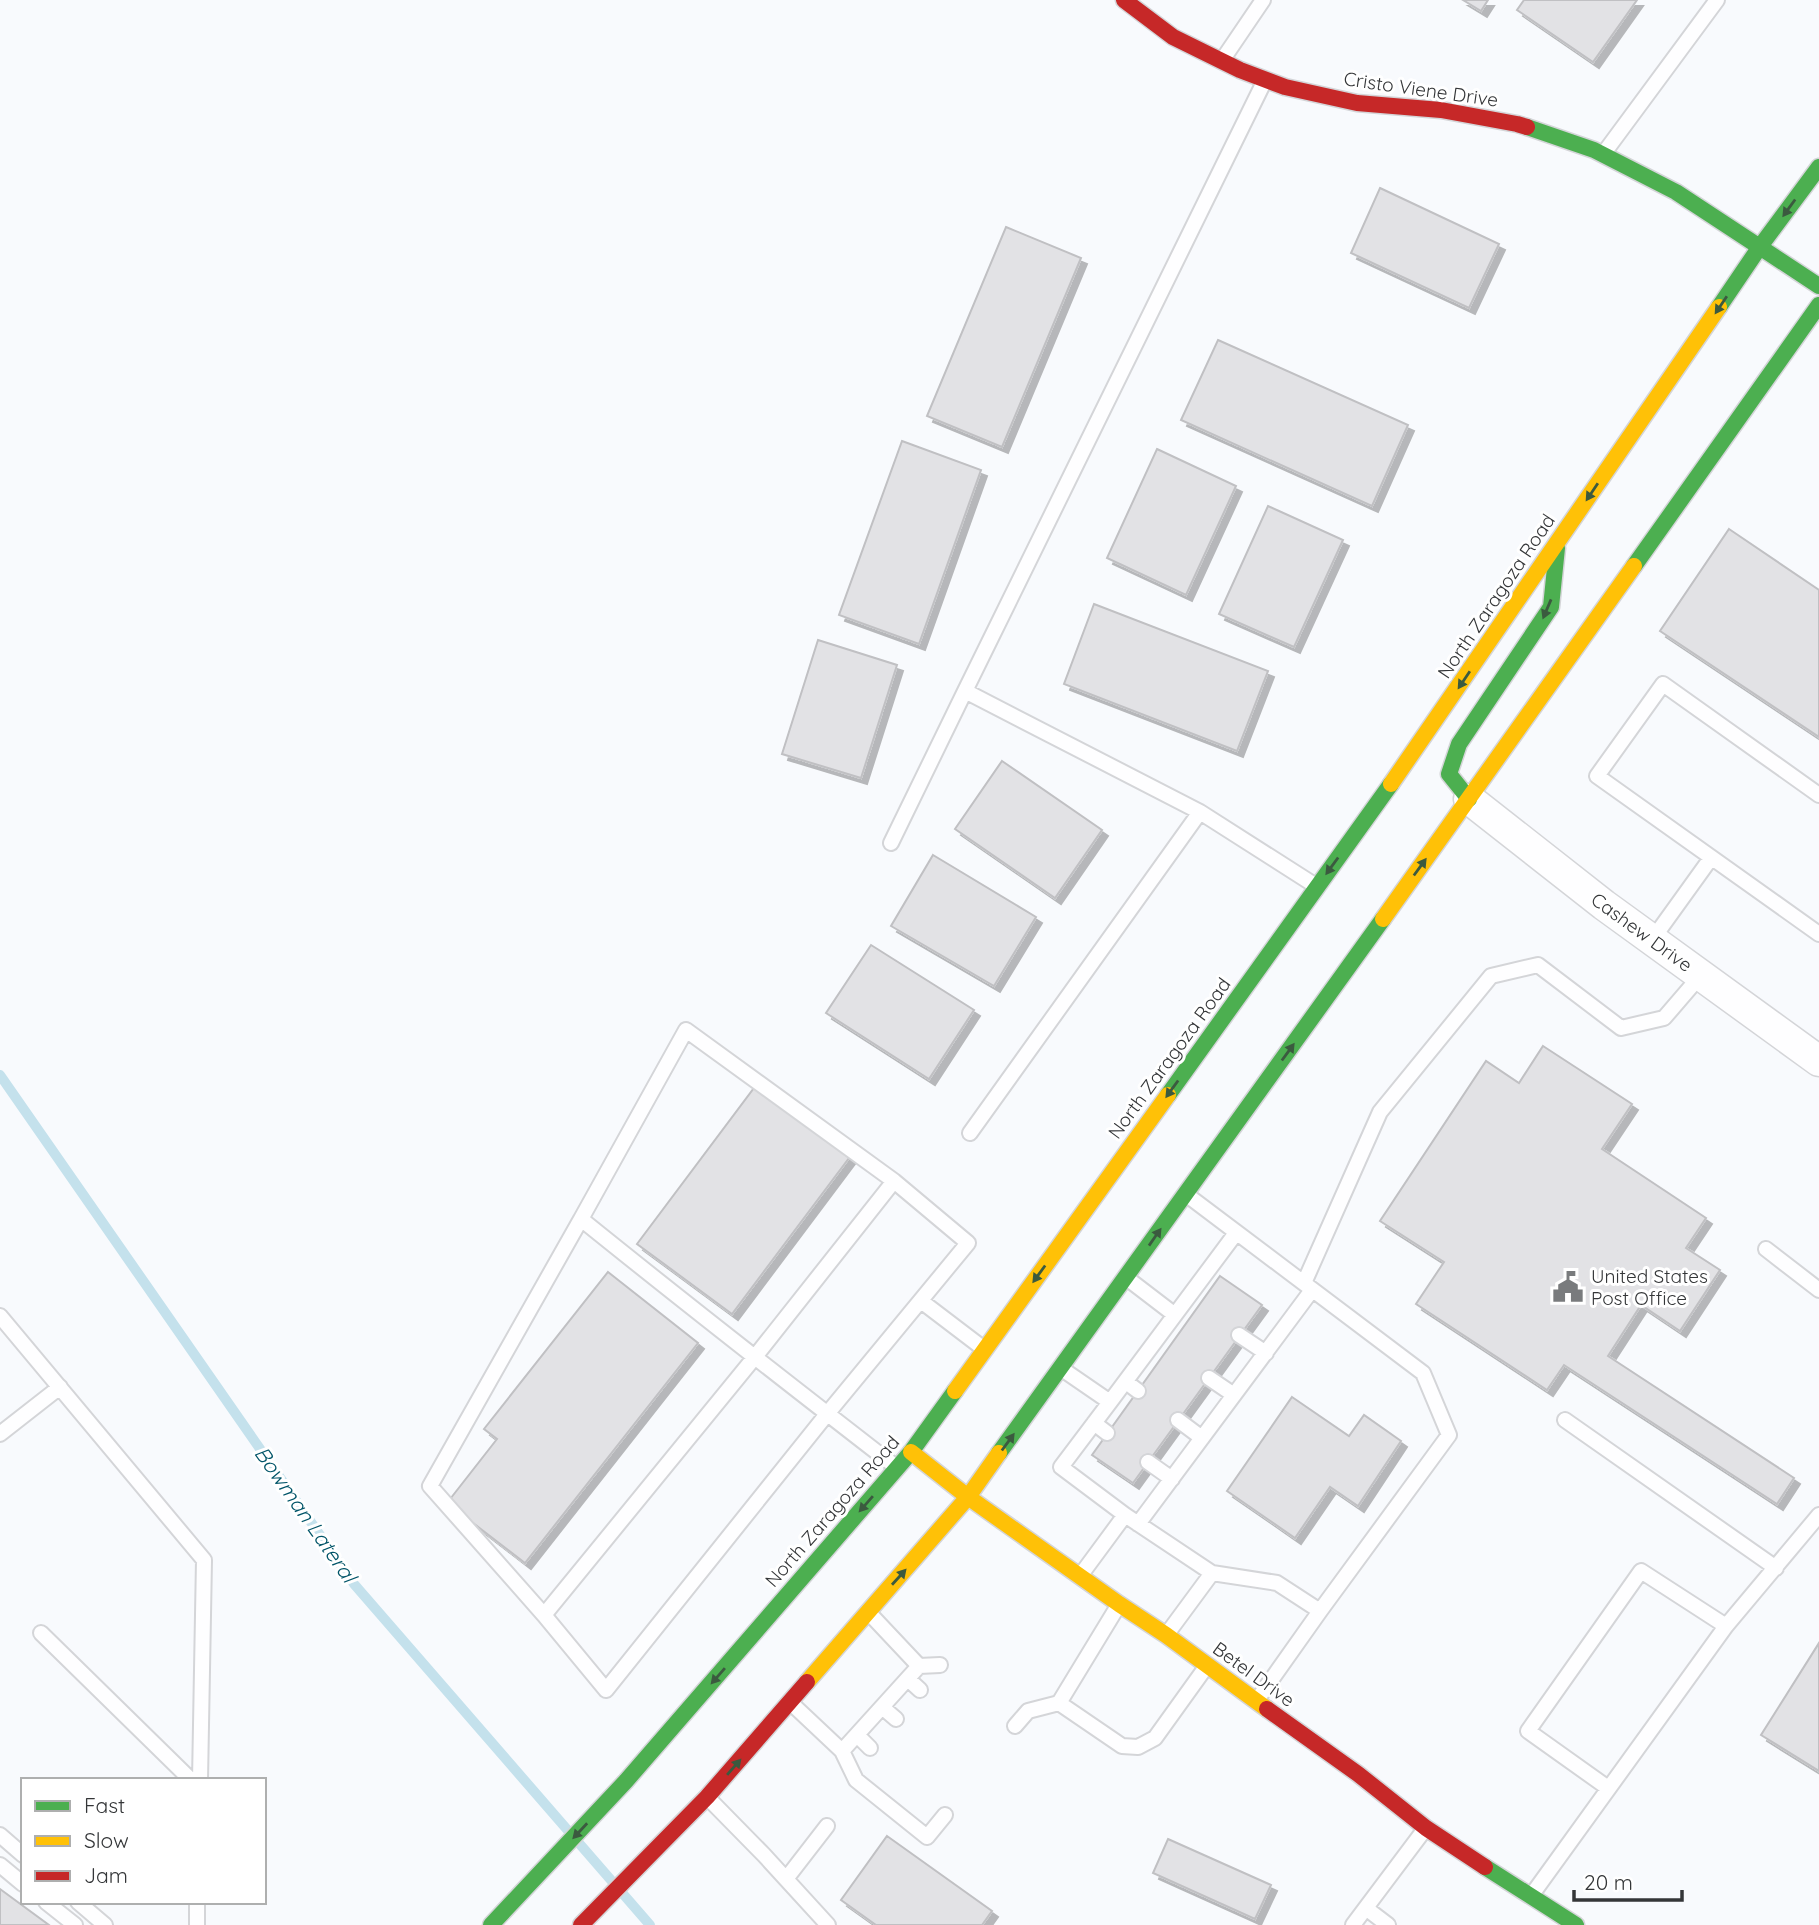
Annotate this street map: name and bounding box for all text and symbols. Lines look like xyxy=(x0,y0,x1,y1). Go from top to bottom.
street label: Cristo Viene Drive xyxy=(1342,66,1500,112)
one-way arrow xyxy=(1782,199,1796,217)
one-way arrow xyxy=(1714,296,1728,314)
one-way arrow xyxy=(1585,483,1599,501)
street label: North Zaragoza Road xyxy=(1432,509,1560,683)
one-way arrow xyxy=(1541,599,1553,619)
one-way arrow xyxy=(1457,671,1471,689)
one-way arrow xyxy=(1326,857,1340,875)
one-way arrow xyxy=(1413,858,1427,876)
street label: Cashew Drive xyxy=(1587,887,1697,977)
street label: North Zaragoza Road xyxy=(1103,973,1235,1143)
one-way arrow xyxy=(1280,1043,1294,1061)
one-way arrow xyxy=(1165,1080,1179,1099)
one-way arrow xyxy=(1148,1228,1162,1246)
place label: United States Post Office xyxy=(1591,1264,1708,1310)
one-way arrow xyxy=(1032,1265,1046,1283)
public building icon: United States Post Office xyxy=(1551,1270,1585,1304)
street label: North Zaragoza Road xyxy=(760,1430,904,1592)
one-way arrow xyxy=(1001,1433,1015,1451)
water label: Bowman Lateral xyxy=(249,1441,364,1589)
one-way arrow xyxy=(858,1495,874,1513)
one-way arrow xyxy=(891,1568,907,1586)
street label: Betel Drive xyxy=(1208,1636,1300,1712)
one-way arrow xyxy=(710,1667,726,1685)
one-way arrow xyxy=(726,1758,742,1776)
legend xyxy=(21,1778,266,1904)
text: Fast xyxy=(84,1792,125,1818)
one-way arrow xyxy=(572,1822,588,1840)
text: Slow xyxy=(84,1827,129,1853)
scale bar xyxy=(1574,1858,1682,1902)
text: Jam xyxy=(84,1862,128,1888)
text: 20 m xyxy=(1584,1869,1633,1895)

